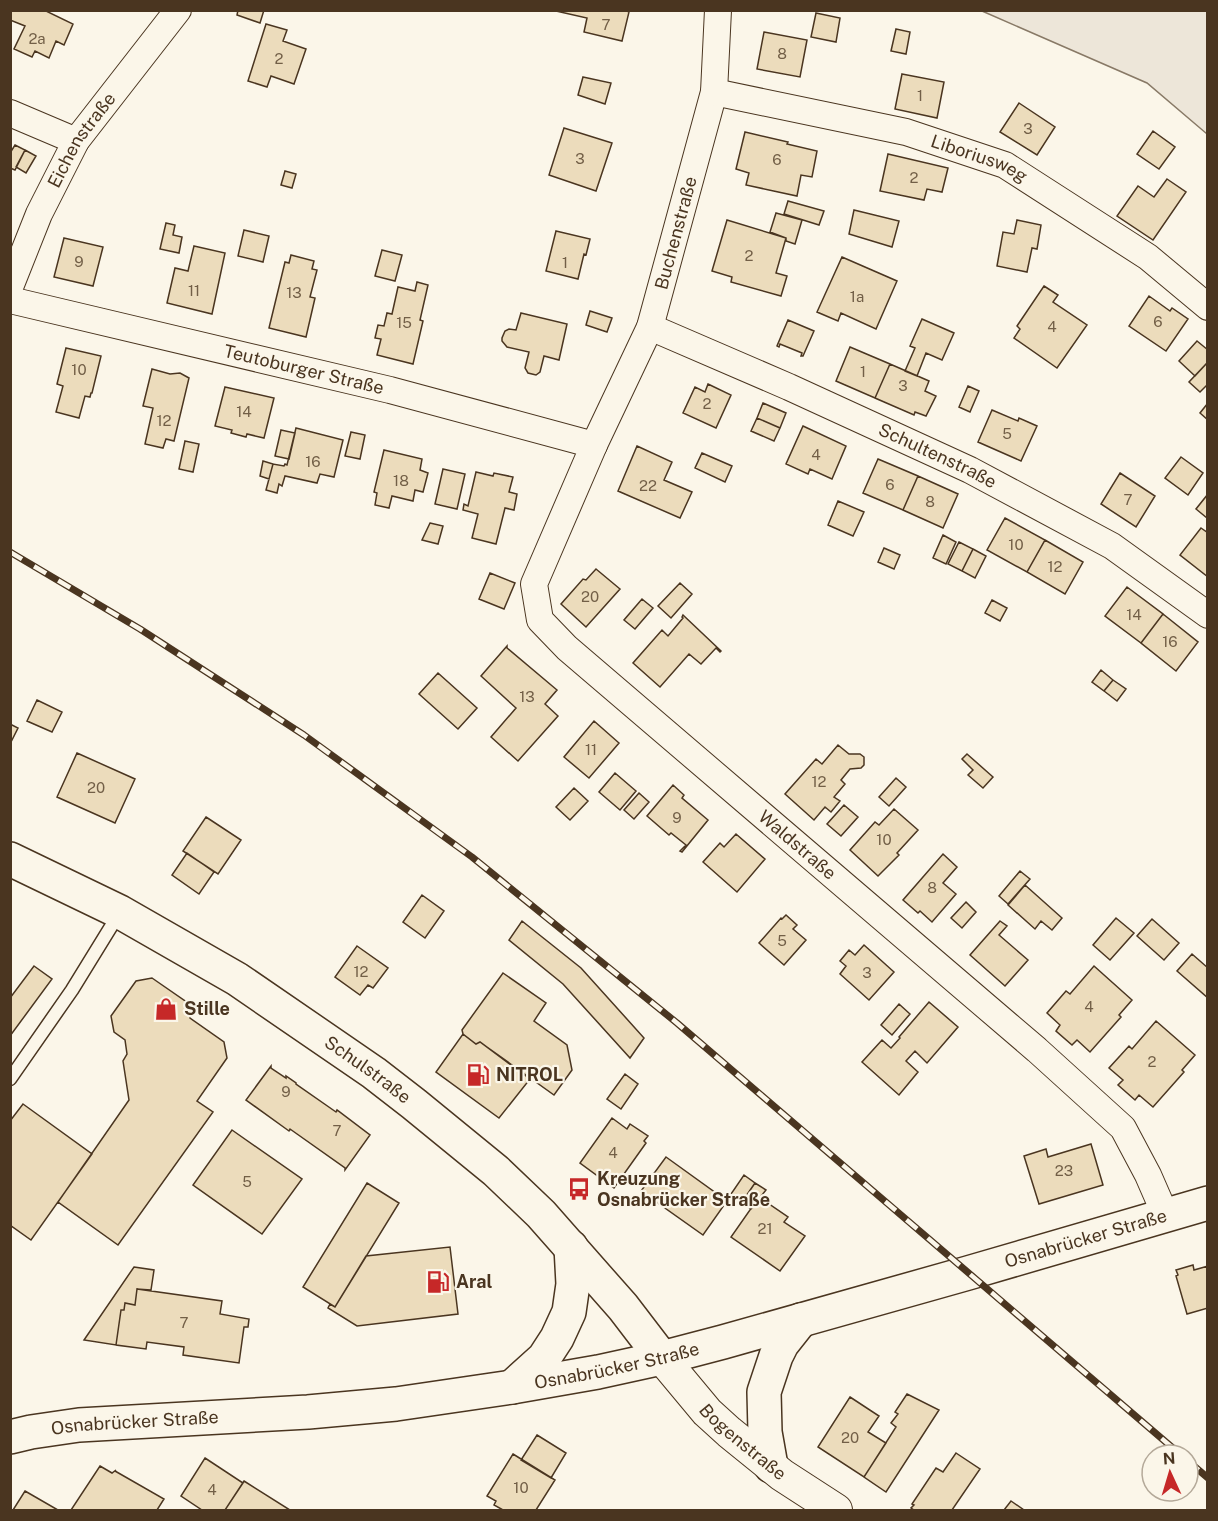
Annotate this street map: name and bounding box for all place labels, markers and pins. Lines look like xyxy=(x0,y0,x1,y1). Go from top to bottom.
shop icon: Stille xyxy=(153,996,179,1022)
place label: Stille xyxy=(184,998,230,1019)
fuel station icon: NITROL xyxy=(465,1062,491,1088)
place label: NITROL xyxy=(496,1064,563,1085)
place label: Kreuzung Osnabrücker Straße xyxy=(597,1168,770,1210)
bus stop icon: Kreuzung Osnabrücker Straße xyxy=(566,1176,592,1202)
fuel station icon: Aral xyxy=(425,1269,451,1295)
place label: Aral xyxy=(456,1271,492,1292)

